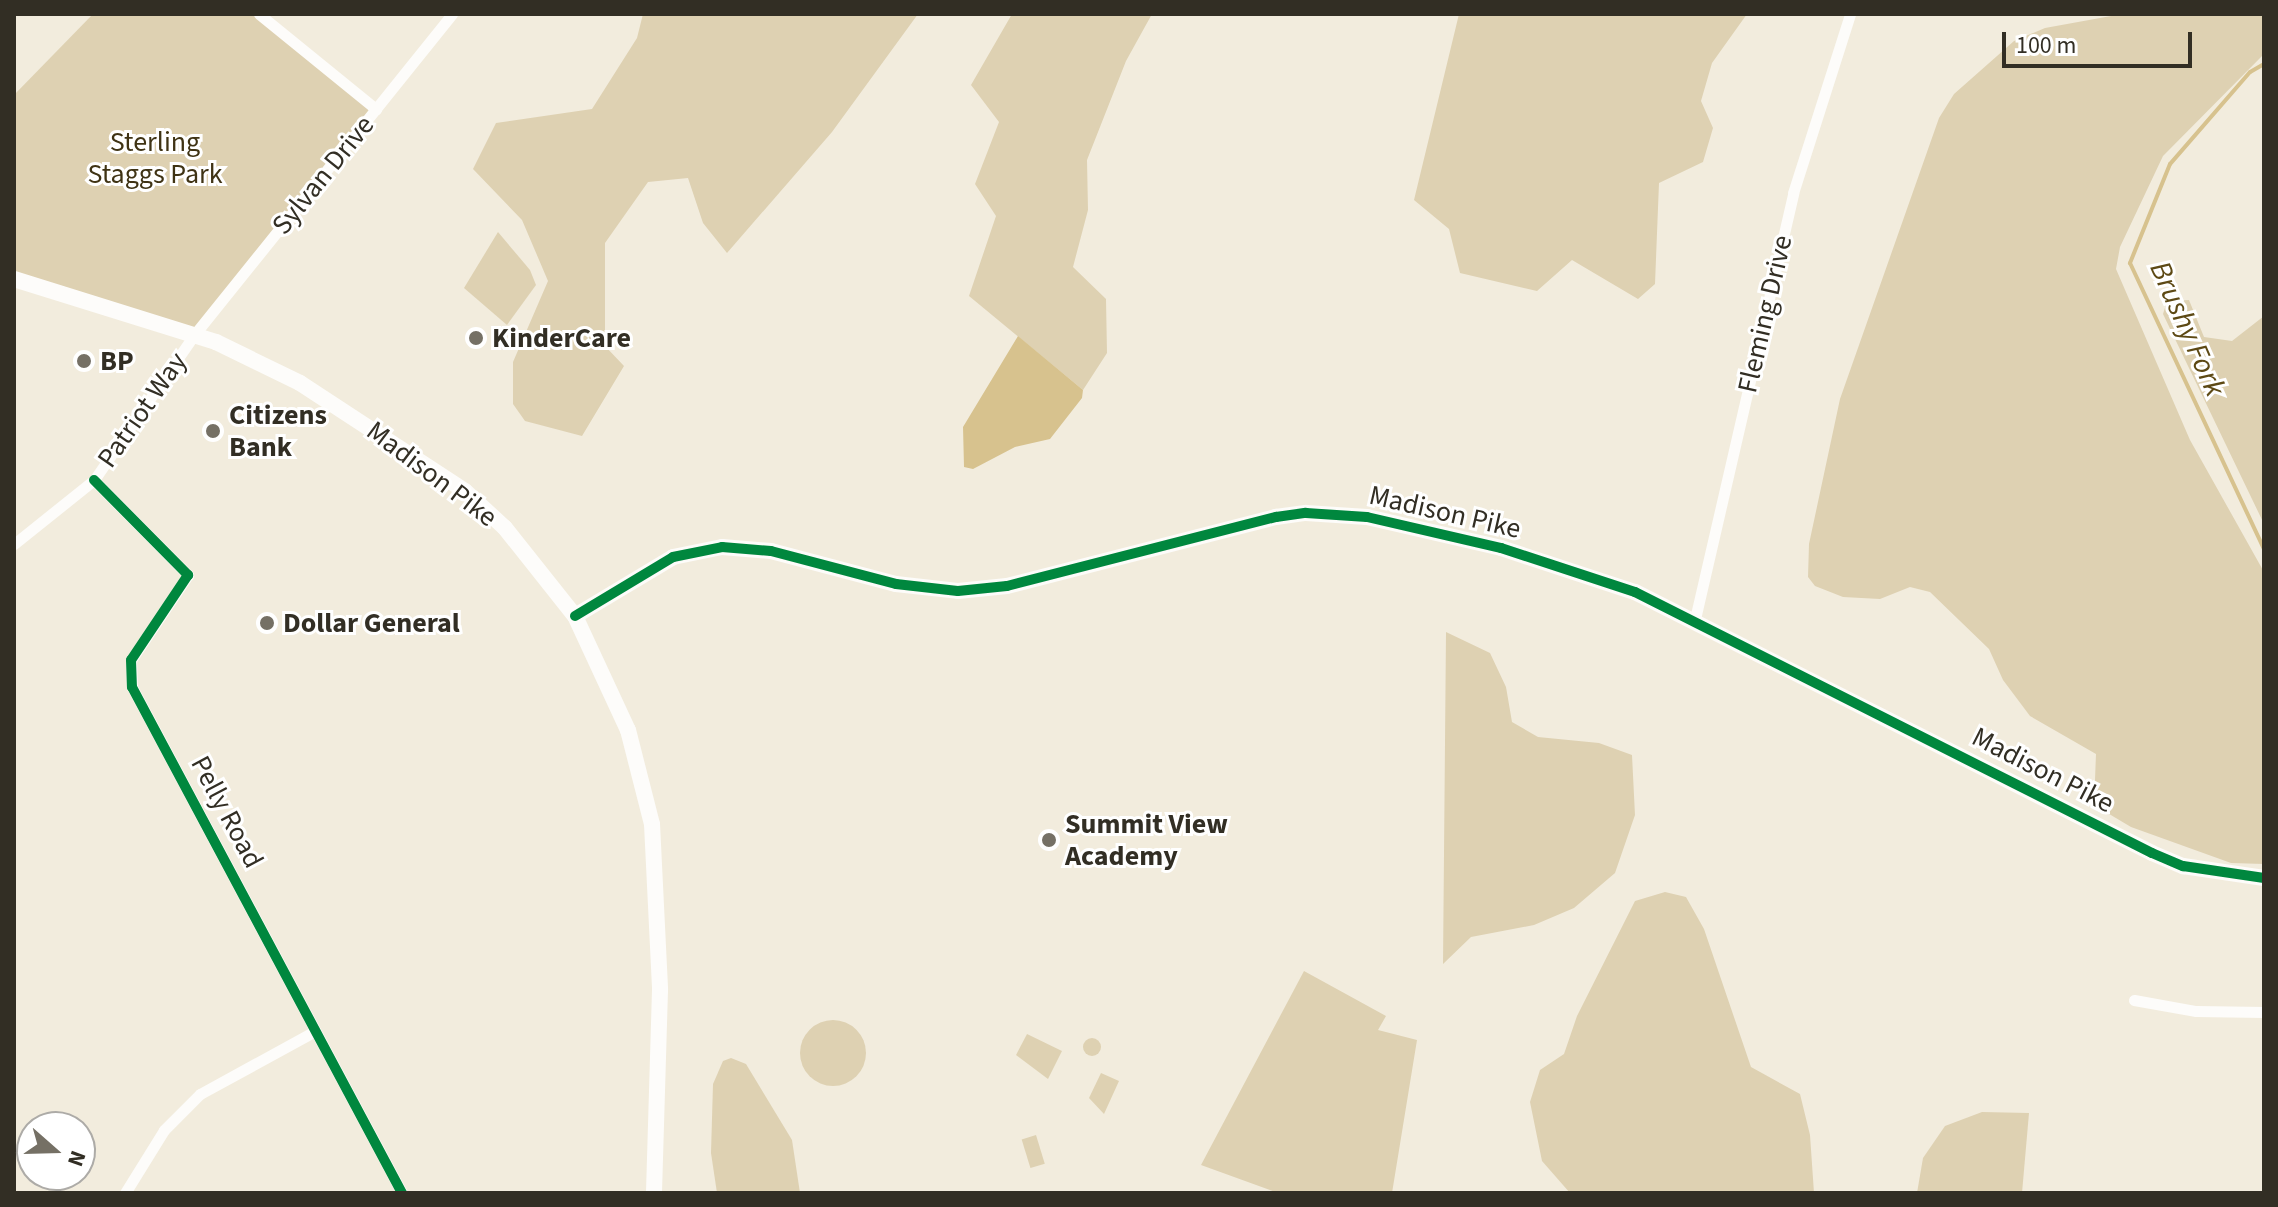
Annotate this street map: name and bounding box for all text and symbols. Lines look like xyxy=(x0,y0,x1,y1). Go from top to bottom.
scale bar xyxy=(2006,16,2196,66)
text: 100 m xyxy=(2016,28,2076,63)
street label: Sylvan Drive xyxy=(265,109,381,241)
park label: Sterling Staggs Park xyxy=(87,125,223,191)
street label: Fleming Drive xyxy=(1731,232,1799,396)
water label: Brushy Fork xyxy=(2141,256,2233,402)
place label: KinderCare xyxy=(492,321,631,355)
marker: KinderCare xyxy=(467,329,485,347)
place label: BP xyxy=(100,344,134,378)
street label: Patriot Way xyxy=(90,346,194,474)
marker: BP xyxy=(75,352,93,370)
place label: Citizens Bank xyxy=(229,398,327,464)
street label: Madison Pike xyxy=(360,414,504,534)
marker: Citizens Bank xyxy=(204,422,222,440)
street label: Madison Pike xyxy=(1366,478,1524,546)
place label: Dollar General xyxy=(283,606,460,640)
marker: Dollar General xyxy=(258,614,276,632)
street label: Madison Pike xyxy=(1966,720,2120,820)
street label: Pelly Road xyxy=(184,750,270,874)
place label: Summit View Academy xyxy=(1065,807,1228,873)
marker: Summit View Academy xyxy=(1040,831,1058,849)
north arrow xyxy=(16,1111,96,1191)
text: N xyxy=(59,1146,94,1171)

